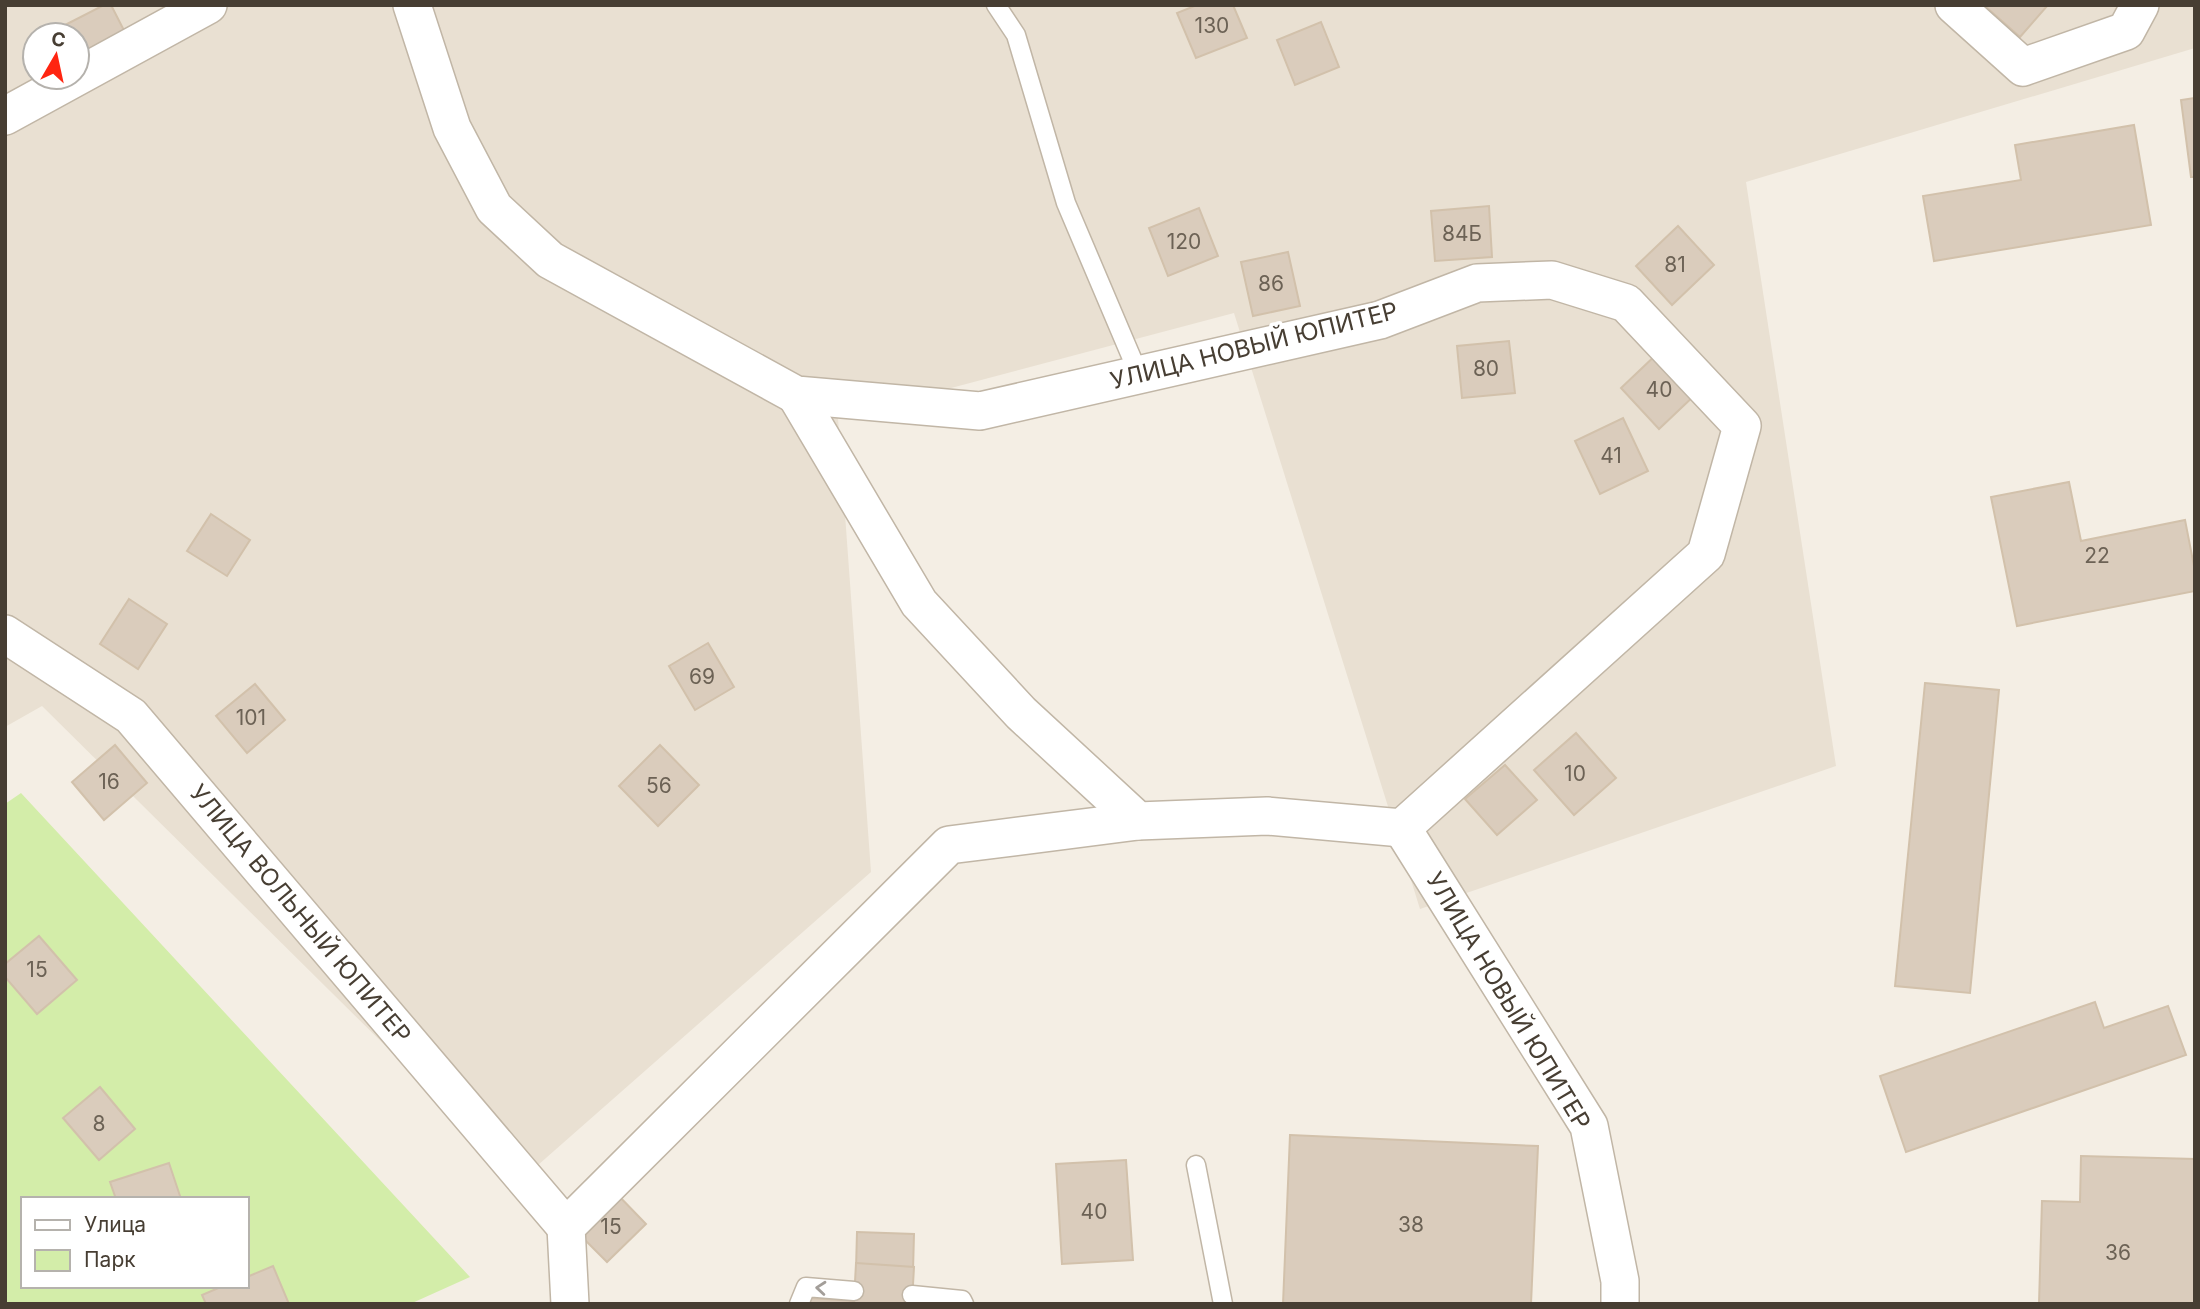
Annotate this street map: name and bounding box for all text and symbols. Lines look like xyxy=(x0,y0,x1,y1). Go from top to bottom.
house number: 130 xyxy=(1195,13,1229,38)
north arrow xyxy=(21,21,91,91)
text: С xyxy=(50,27,67,52)
house number: 84Б xyxy=(1442,221,1482,246)
house number: 120 xyxy=(1167,229,1201,254)
house number: 81 xyxy=(1664,252,1686,277)
house number: 86 xyxy=(1258,271,1284,296)
street label: УЛИЦА НОВЫЙ ЮПИТЕР xyxy=(1107,295,1401,395)
house number: 80 xyxy=(1473,356,1499,381)
house number: 40 xyxy=(1646,377,1672,402)
house number: 41 xyxy=(1600,443,1622,468)
house number: 22 xyxy=(2084,543,2110,568)
house number: 69 xyxy=(689,664,715,689)
house number: 101 xyxy=(236,705,266,730)
house number: 10 xyxy=(1564,761,1586,786)
house number: 16 xyxy=(98,769,120,794)
house number: 56 xyxy=(646,773,672,798)
street label: УЛИЦА ВОЛЬНЫЙ ЮПИТЕР xyxy=(184,778,418,1049)
street label: УЛИЦА НОВЫЙ ЮПИТЕР xyxy=(1420,866,1598,1135)
house number: 15 xyxy=(26,957,48,982)
house number: 8 xyxy=(93,1111,106,1136)
legend xyxy=(21,1197,248,1288)
house number: 40 xyxy=(1081,1199,1107,1224)
text: Улица xyxy=(84,1212,146,1237)
house number: 38 xyxy=(1398,1212,1424,1237)
house number: 15 xyxy=(600,1214,622,1239)
house number: 36 xyxy=(2105,1240,2131,1265)
text: Парк xyxy=(84,1247,136,1272)
one-way arrow xyxy=(815,1281,826,1296)

